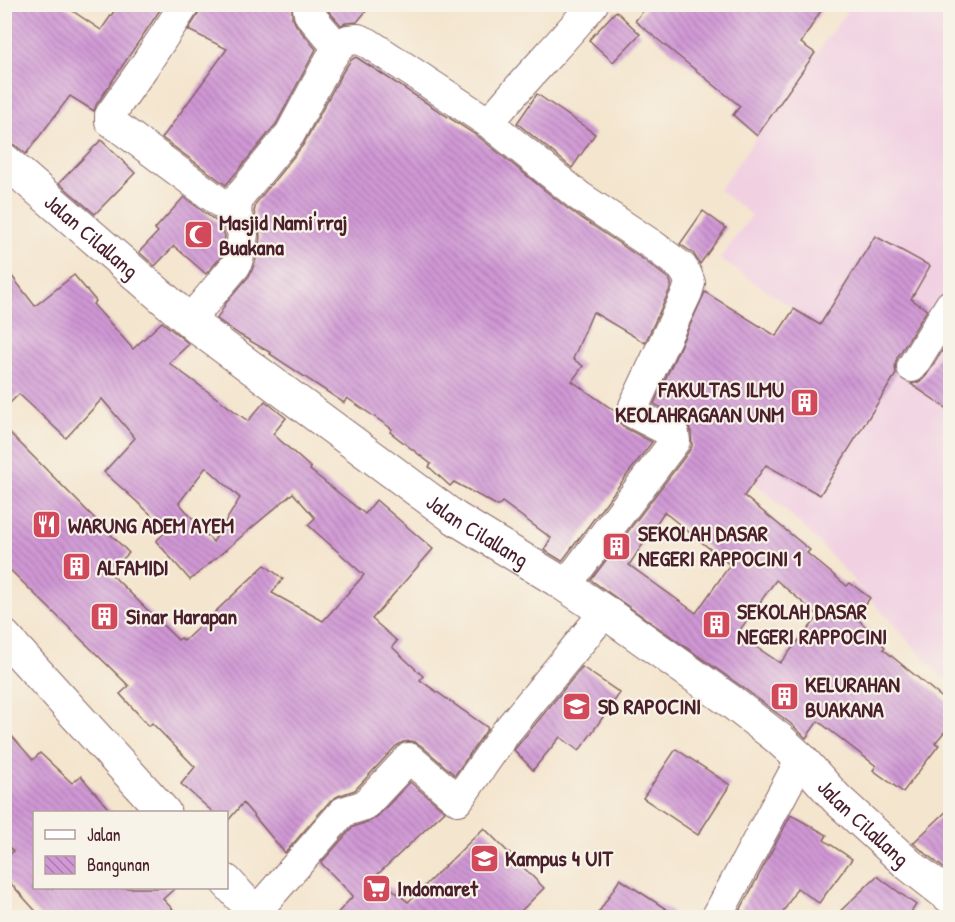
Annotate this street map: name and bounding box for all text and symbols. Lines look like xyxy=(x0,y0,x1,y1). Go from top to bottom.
street label: Jalan Cilallang xyxy=(38,187,145,285)
place label: Masjid Nami'rraj Buakana xyxy=(219,207,347,262)
mosque icon: Masjid Nami'rraj Buakana xyxy=(182,219,214,251)
place label: FAKULTAS ILMU KEOLAHRAGAAN UNM xyxy=(615,374,784,429)
building icon: FAKULTAS ILMU KEOLAHRAGAAN UNM xyxy=(789,386,821,418)
street label: Jalan Cilallang xyxy=(420,487,534,574)
restaurant icon: WARUNG ADEM AYEM xyxy=(31,509,63,541)
place label: WARUNG ADEM AYEM xyxy=(68,510,234,540)
place label: SEKOLAH DASAR NEGERI RAPPOCINI 1 xyxy=(638,518,801,573)
building icon: SEKOLAH DASAR NEGERI RAPPOCINI 1 xyxy=(601,530,633,562)
building icon: ALFAMIDI xyxy=(60,551,92,583)
place label: ALFAMIDI xyxy=(97,552,169,582)
place label: SEKOLAH DASAR NEGERI RAPPOCINI xyxy=(737,596,887,651)
building icon: Sinar Harapan xyxy=(89,600,121,632)
place label: Sinar Harapan xyxy=(126,601,237,632)
building icon: SEKOLAH DASAR NEGERI RAPPOCINI xyxy=(700,608,732,640)
place label: KELURAHAN BUAKANA xyxy=(805,669,900,724)
building icon: KELURAHAN BUAKANA xyxy=(768,681,800,713)
school or university icon: SD RAPOCINI xyxy=(561,690,593,722)
place label: SD RAPOCINI xyxy=(598,691,701,721)
street label: Jalan Cilallang xyxy=(811,773,916,873)
legend xyxy=(33,811,228,889)
text: Jalan xyxy=(87,822,121,847)
school or university icon: Kampus 4 UIT xyxy=(468,842,500,874)
place label: Kampus 4 UIT xyxy=(505,843,613,874)
text: Bangunan xyxy=(87,852,150,877)
supermarket icon: Indomaret xyxy=(360,872,392,904)
place label: Indomaret xyxy=(397,873,479,903)

